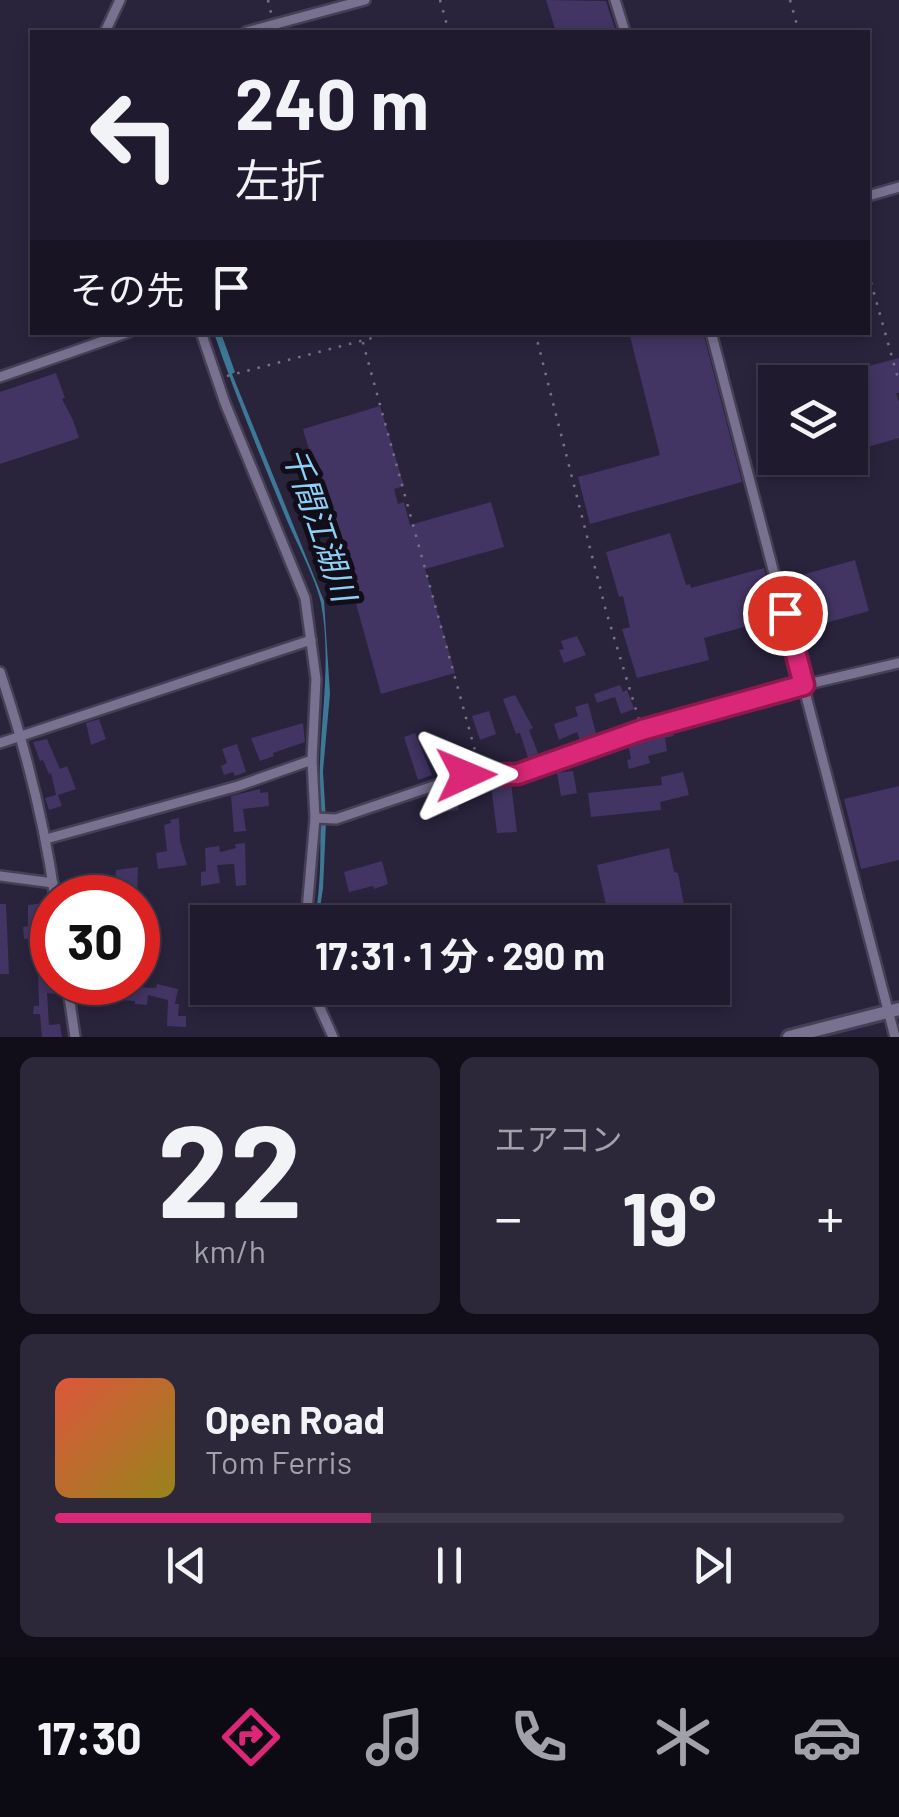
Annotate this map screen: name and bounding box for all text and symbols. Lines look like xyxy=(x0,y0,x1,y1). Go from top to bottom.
text: 240 m xyxy=(235,60,429,144)
icon: left xyxy=(70,70,200,200)
text: 左折 xyxy=(235,152,325,206)
icon: arrive xyxy=(204,260,259,315)
text: その先 xyxy=(70,266,184,312)
map controls xyxy=(758,365,868,475)
button: layers xyxy=(758,365,868,475)
water label: 千間江湖川 xyxy=(277,442,366,609)
pin xyxy=(743,571,828,656)
icon: arrive xyxy=(758,586,813,641)
position arrow xyxy=(414,723,518,827)
speed limit sign: 30 xyxy=(30,875,160,1005)
text: 17:31 · 1 分 · 290 m xyxy=(315,932,605,978)
text: 22 xyxy=(157,1088,303,1244)
text: エアコン xyxy=(495,1119,623,1157)
text: 19° xyxy=(622,1171,717,1261)
text: − xyxy=(495,1183,522,1249)
text: + xyxy=(816,1183,844,1249)
text: km/h xyxy=(194,1231,266,1269)
text: Open Road xyxy=(205,1396,385,1442)
text: Tom Ferris xyxy=(205,1442,352,1480)
icon: previous xyxy=(159,1538,214,1593)
icon: pause xyxy=(422,1538,477,1593)
icon: next xyxy=(685,1538,740,1593)
icon: directions xyxy=(216,1702,286,1772)
icon: music xyxy=(360,1702,430,1772)
icon: phone xyxy=(504,1702,574,1772)
icon: climate xyxy=(648,1702,718,1772)
icon: car xyxy=(792,1702,862,1772)
text: 17:30 xyxy=(37,1710,142,1764)

